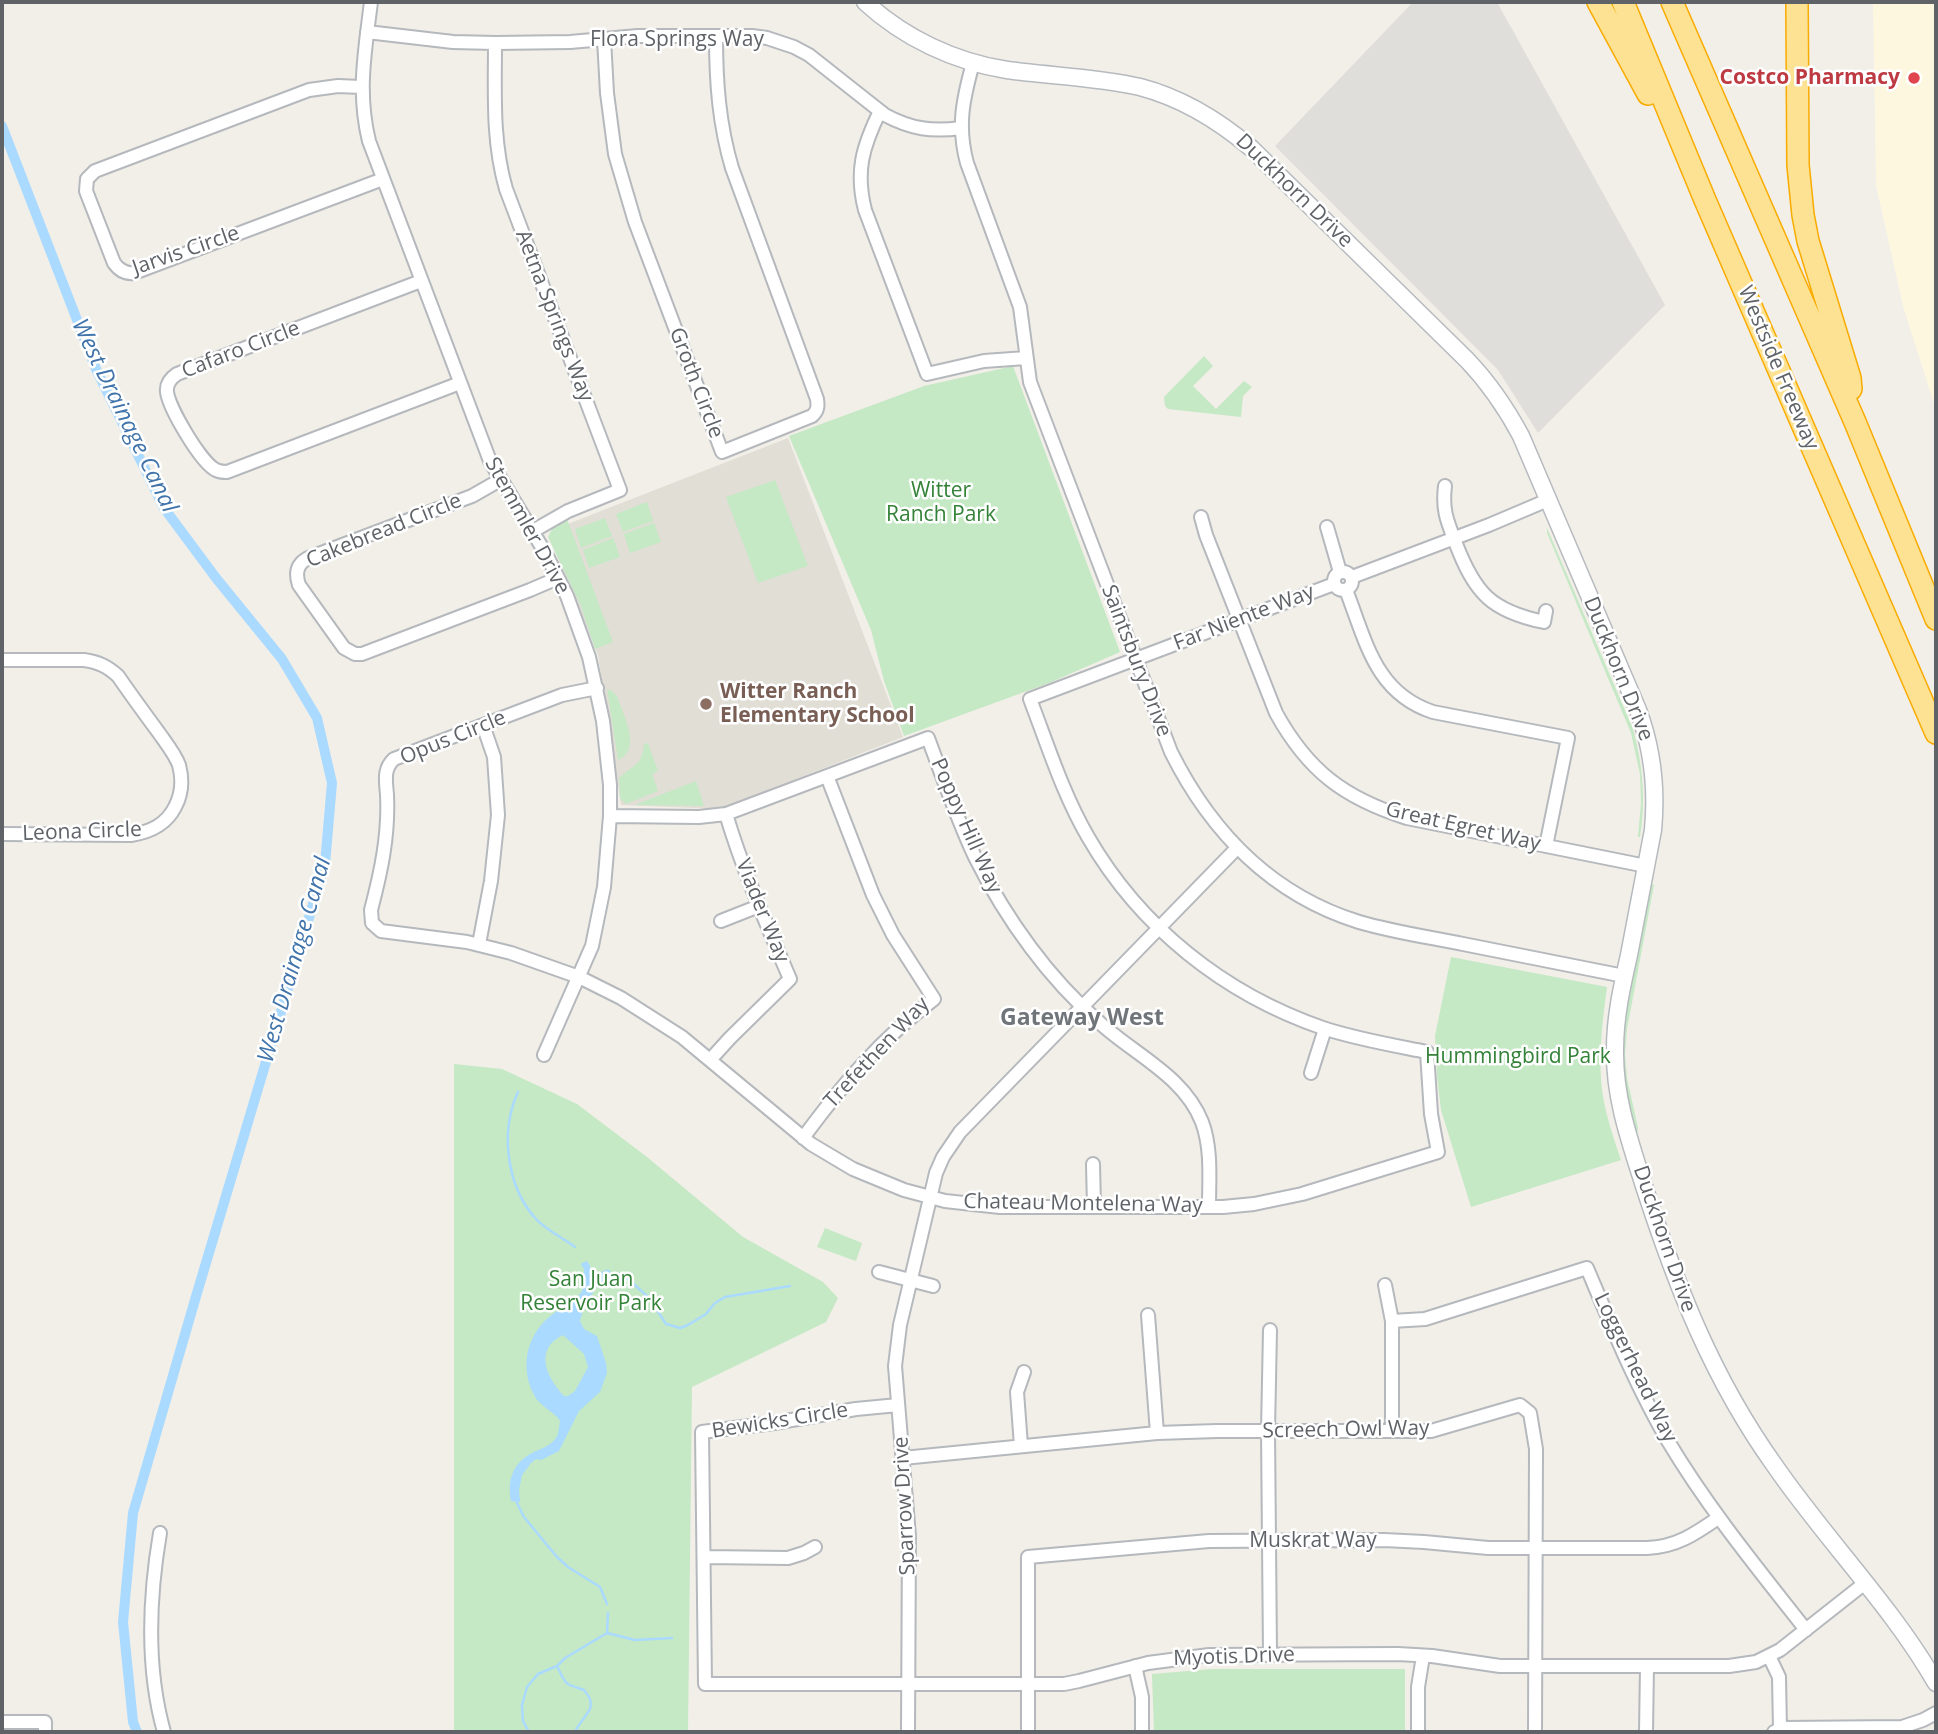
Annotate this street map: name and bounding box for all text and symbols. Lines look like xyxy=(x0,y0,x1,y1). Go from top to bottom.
street label: Flora Springs Way xyxy=(590,27,764,53)
place label: Costco Pharmacy xyxy=(1720,65,1900,91)
marker: Costco Pharmacy xyxy=(1906,70,1922,86)
street label: Duckhorn Drive xyxy=(1230,129,1358,253)
street label: Jarvis Circle xyxy=(129,221,243,281)
street label: Aetna Springs Way xyxy=(510,226,598,406)
street label: Westside Freeway xyxy=(1732,282,1824,454)
water label: West Drainage Canal xyxy=(65,315,183,517)
street label: Cafaro Circle xyxy=(178,316,304,384)
street label: Groth Circle xyxy=(663,324,729,442)
street label: Stemmler Drive xyxy=(479,453,575,599)
park label: Witter Ranch Park xyxy=(886,478,996,528)
street label: Cakebread Circle xyxy=(303,488,465,574)
street label: Far Niente Way xyxy=(1170,580,1318,656)
street label: Saintsbury Drive xyxy=(1095,582,1177,740)
street label: Duckhorn Drive xyxy=(1578,593,1658,745)
place label: Witter Ranch Elementary School xyxy=(720,679,915,729)
marker: Witter Ranch Elementary School xyxy=(698,696,714,712)
street label: Opus Circle xyxy=(396,705,510,771)
street label: Poppy Hill Way xyxy=(925,754,1007,898)
street label: Great Egret Way xyxy=(1383,797,1543,857)
street label: Leona Circle xyxy=(22,817,142,847)
water label: West Drainage Canal xyxy=(253,854,337,1066)
street label: Viader Way xyxy=(730,855,794,967)
street label: Trefethen Way xyxy=(819,992,935,1114)
district label: Gateway West xyxy=(1000,1004,1164,1032)
park label: Hummingbird Park xyxy=(1425,1044,1611,1070)
street label: Duckhorn Drive xyxy=(1627,1163,1701,1315)
street label: Chateau Montelena Way xyxy=(963,1189,1203,1219)
park label: San Juan Reservoir Park xyxy=(520,1267,662,1317)
street label: Loggerhead Way xyxy=(1588,1289,1682,1447)
street label: Bewicks Circle xyxy=(710,1398,850,1444)
street label: Screech Owl Way xyxy=(1262,1416,1430,1444)
street label: Sparrow Drive xyxy=(889,1436,921,1576)
street label: Muskrat Way xyxy=(1249,1528,1377,1554)
street label: Myotis Drive xyxy=(1173,1642,1295,1672)

